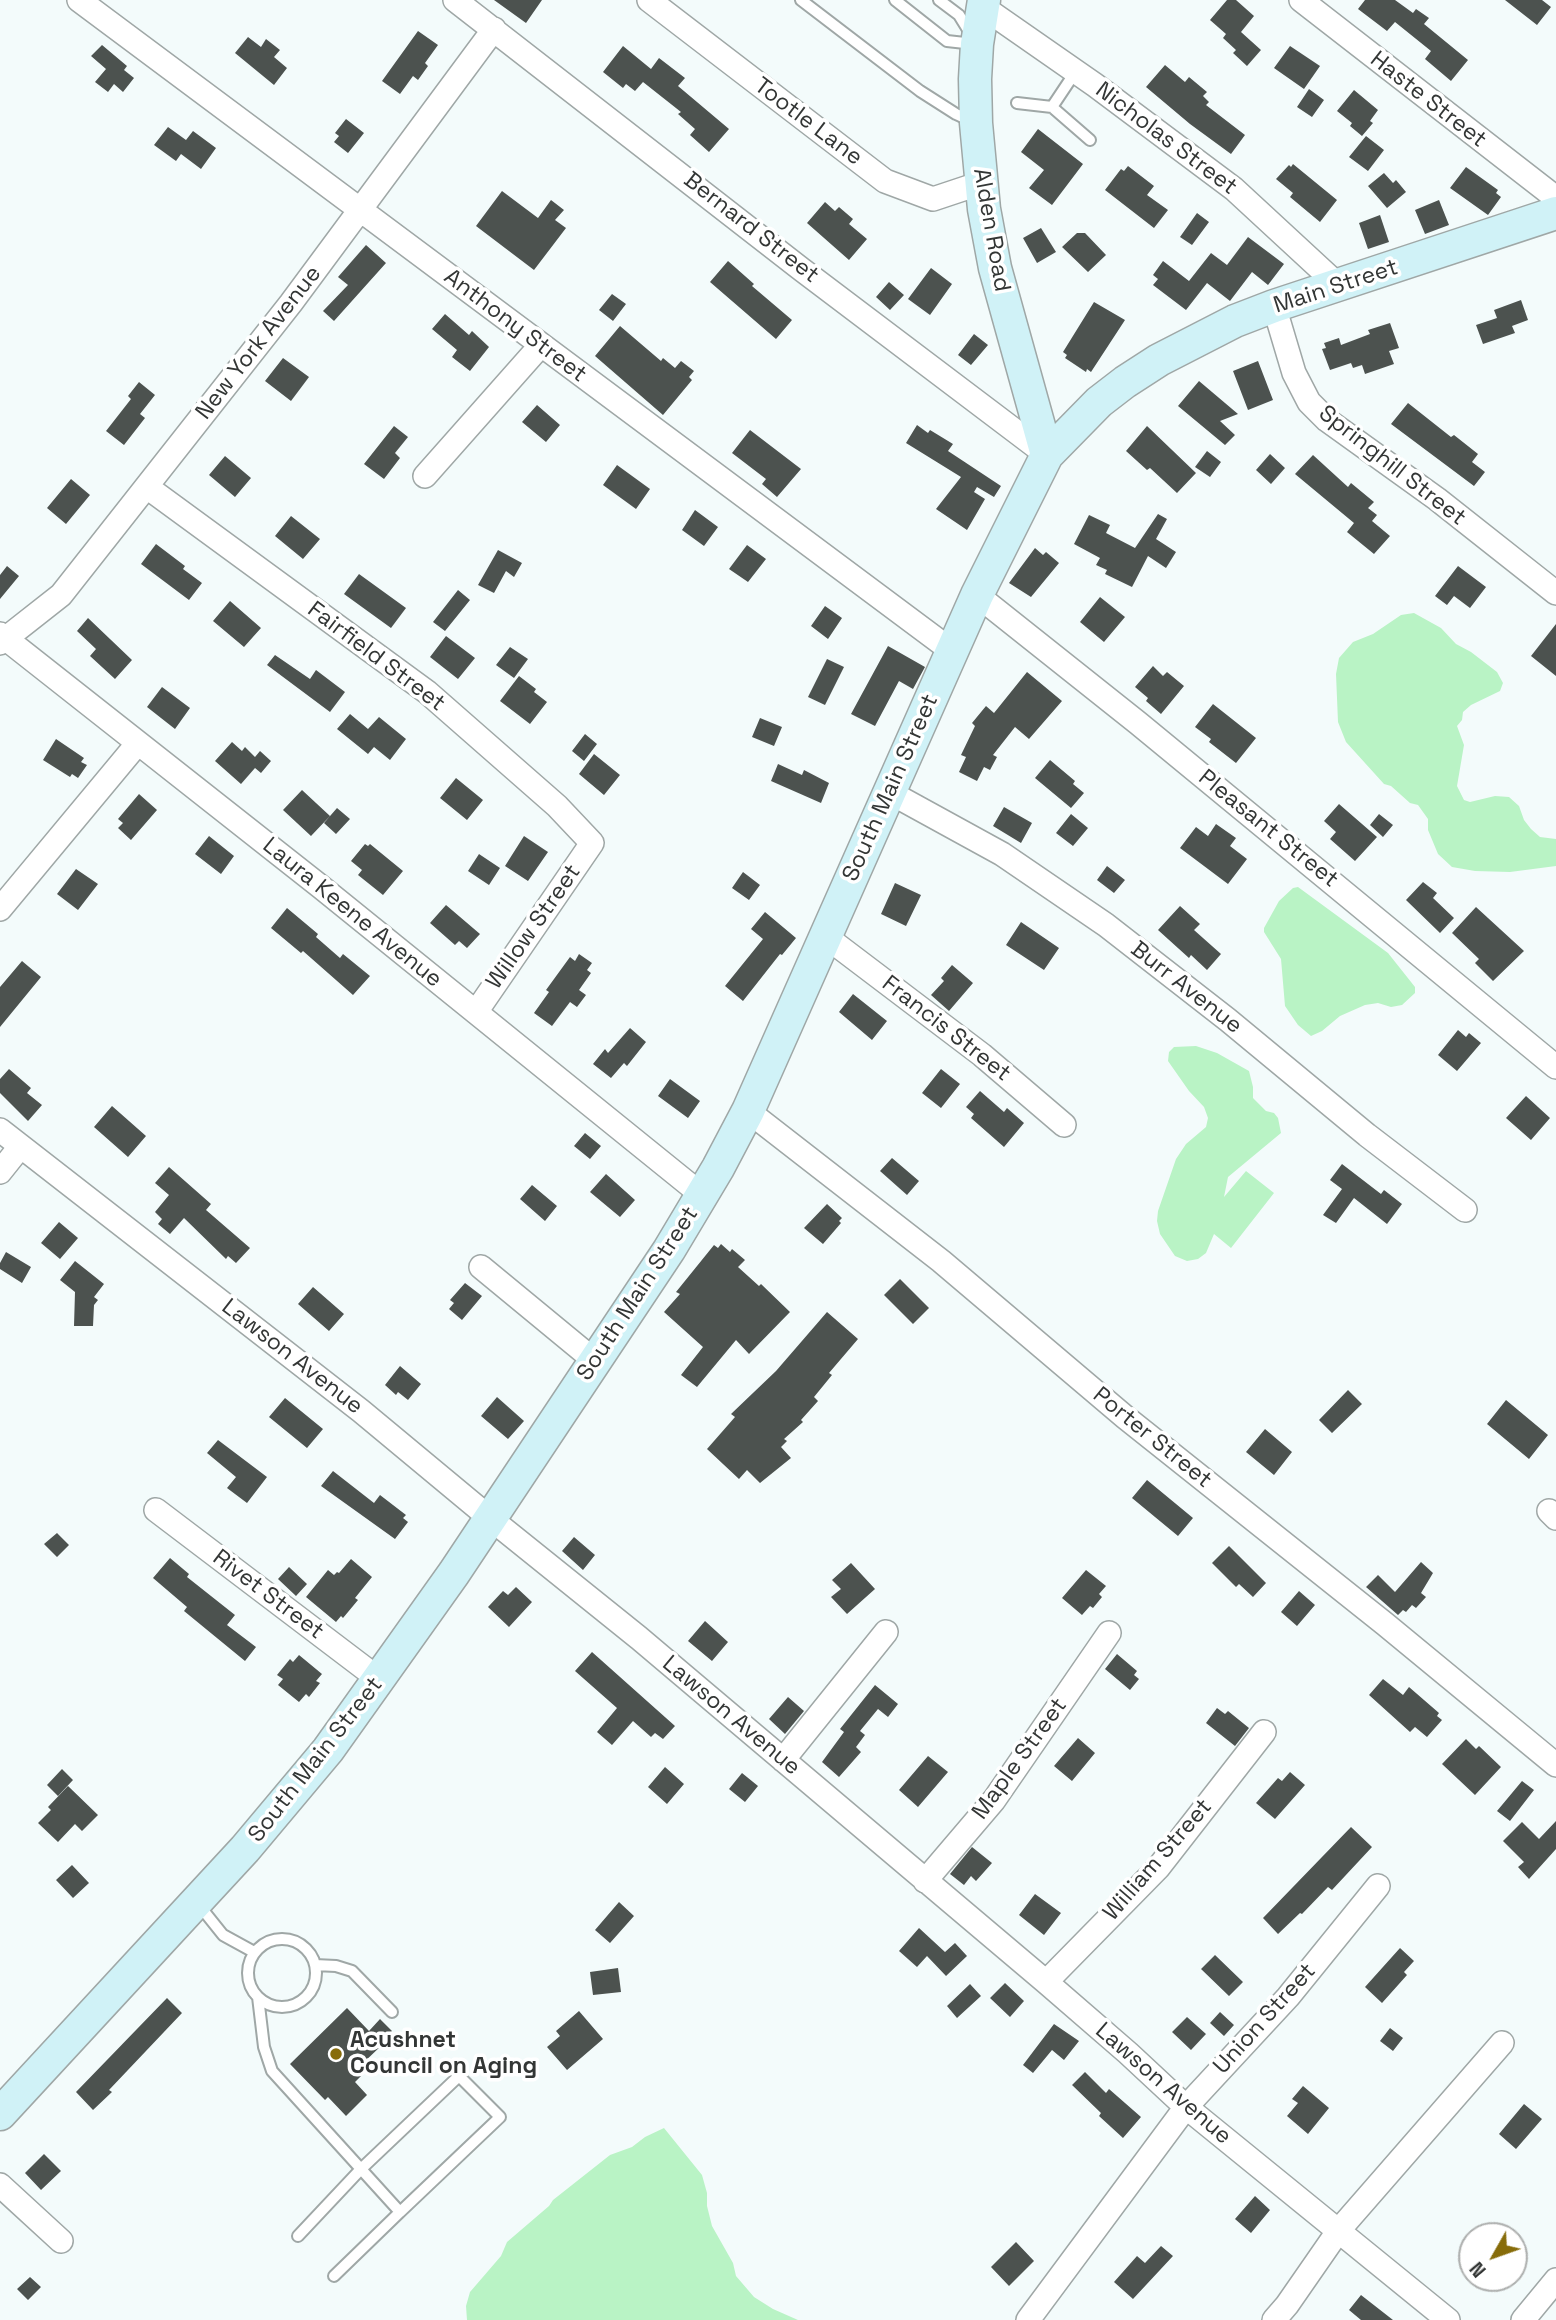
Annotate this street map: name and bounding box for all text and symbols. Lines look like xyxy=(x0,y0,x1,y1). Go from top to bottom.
street label: Haste Street xyxy=(1364,46,1492,154)
street label: Tootle Lane xyxy=(748,72,868,172)
street label: Nicholas Street xyxy=(1090,77,1242,201)
street label: Alden Road xyxy=(967,166,1015,294)
street label: Bernard Street xyxy=(678,167,824,289)
street label: Main Street xyxy=(1270,254,1402,320)
street label: New York Avenue xyxy=(190,261,328,425)
street label: Anthony Street xyxy=(438,263,592,389)
street label: Springhill Street xyxy=(1313,400,1471,532)
street label: Fairfield Street xyxy=(302,596,450,718)
street label: South Main Street xyxy=(837,690,945,886)
street label: Pleasant Street xyxy=(1192,764,1344,894)
street label: Laura Keene Avenue xyxy=(257,832,447,994)
street label: Willow Street xyxy=(481,859,587,995)
street label: Burr Avenue xyxy=(1125,936,1247,1040)
street label: Francis Street xyxy=(876,970,1016,1088)
street label: South Main Street xyxy=(571,1202,705,1386)
street label: Lawson Avenue xyxy=(216,1293,368,1421)
street label: Porter Street xyxy=(1087,1382,1217,1494)
street label: Rivet Street xyxy=(207,1544,329,1646)
street label: Lawson Avenue xyxy=(656,1650,806,1782)
street label: South Main Street xyxy=(243,1672,389,1848)
street label: Maple Street xyxy=(967,1693,1073,1825)
street label: William Street xyxy=(1098,1794,1218,1926)
street label: Union Street xyxy=(1208,1958,1322,2080)
street label: Lawson Avenue xyxy=(1089,2017,1237,2151)
place label: Acushnet Council on Aging xyxy=(350,2027,537,2081)
marker: Acushnet Council on Aging xyxy=(328,2046,344,2062)
north arrow xyxy=(1458,2222,1528,2292)
text: N xyxy=(1464,2257,1492,2282)

